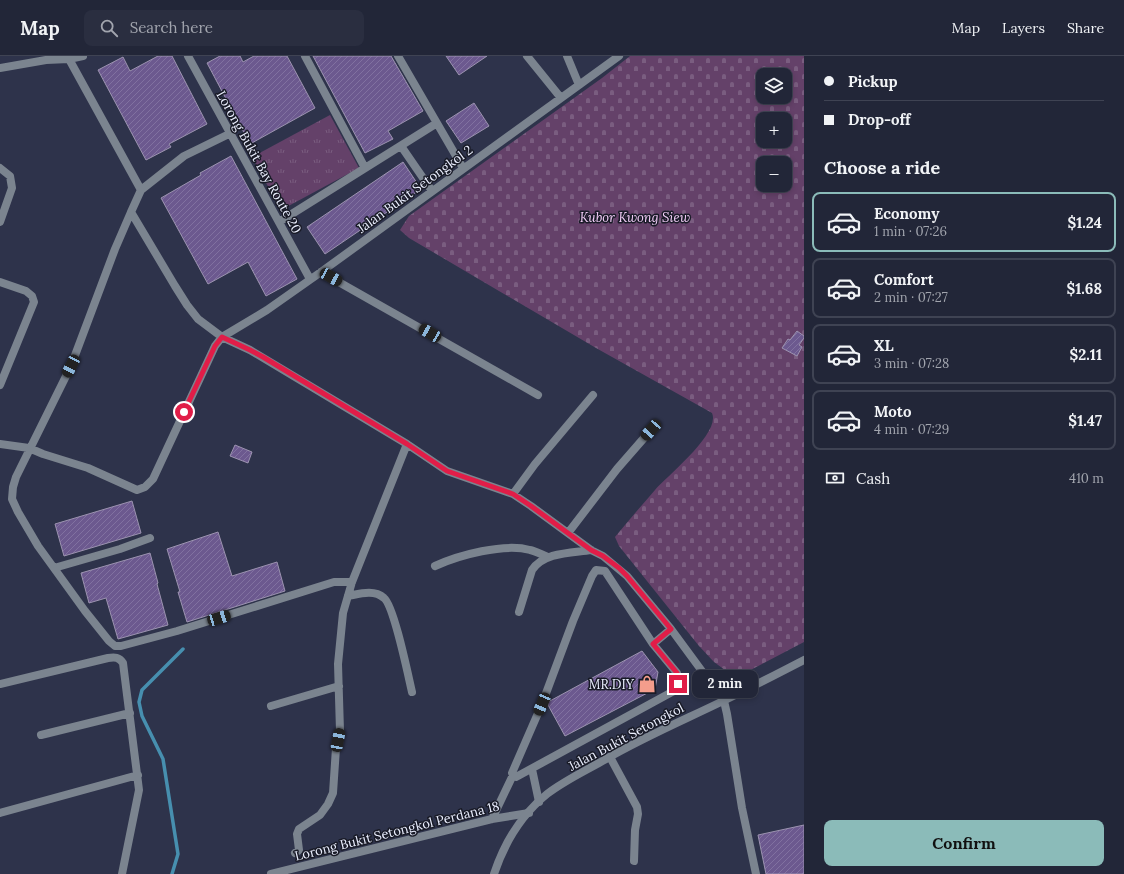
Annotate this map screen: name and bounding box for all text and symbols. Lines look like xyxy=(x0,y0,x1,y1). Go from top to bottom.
search box xyxy=(84,10,364,46)
text: Map xyxy=(20,16,60,40)
icon: search xyxy=(98,17,120,39)
text: Search here xyxy=(130,18,213,37)
text: Map xyxy=(952,19,980,37)
text: Layers xyxy=(1002,19,1045,37)
text: Share xyxy=(1067,19,1104,37)
map controls xyxy=(756,68,792,192)
button: layers xyxy=(756,68,792,104)
text: Pickup xyxy=(848,72,897,91)
street label: Lorong Bukit Bay Route 20 xyxy=(213,88,305,236)
text: Drop-off xyxy=(848,110,910,129)
button: + xyxy=(756,112,792,148)
street label: Jalan Bukit Setongkol 2 xyxy=(353,141,476,237)
button: − xyxy=(756,156,792,192)
text: Choose a ride xyxy=(824,156,940,179)
icon: car xyxy=(826,204,862,240)
text: Economy xyxy=(874,204,939,223)
park label: Kubor Kwong Siew xyxy=(580,209,690,226)
text: $1.24 xyxy=(1067,213,1102,232)
text: 1 min · 07:26 xyxy=(874,223,947,240)
car xyxy=(318,266,344,288)
icon: car xyxy=(826,270,862,306)
text: Comfort xyxy=(874,270,934,289)
text: $1.68 xyxy=(1066,279,1102,298)
text: 2 min · 07:27 xyxy=(874,289,948,306)
car xyxy=(417,322,443,344)
icon: car xyxy=(826,336,862,372)
text: XL xyxy=(874,336,894,355)
text: $2.11 xyxy=(1070,345,1102,364)
car xyxy=(60,353,82,379)
text: 3 min · 07:28 xyxy=(874,355,949,372)
icon: car xyxy=(826,402,862,438)
text: Moto xyxy=(874,402,911,421)
route start xyxy=(175,403,193,421)
text: $1.47 xyxy=(1068,411,1102,430)
car xyxy=(639,417,663,443)
text: 4 min · 07:29 xyxy=(874,421,949,438)
icon: cash xyxy=(824,467,846,489)
text: Cash xyxy=(856,469,890,488)
text: 410 m xyxy=(1069,470,1104,487)
car xyxy=(206,609,232,627)
callout: 2 min xyxy=(692,670,758,698)
shop icon: MR.DIY xyxy=(637,674,657,694)
route end xyxy=(669,675,687,693)
text: 2 min xyxy=(708,675,742,692)
place label: MR.DIY xyxy=(589,676,635,693)
car xyxy=(532,691,552,717)
street label: Jalan Bukit Setongkol xyxy=(564,699,687,775)
car xyxy=(330,727,346,753)
street label: Lorong Bukit Setongkol Perdana 18 xyxy=(293,797,501,865)
button: Confirm xyxy=(824,820,1104,866)

